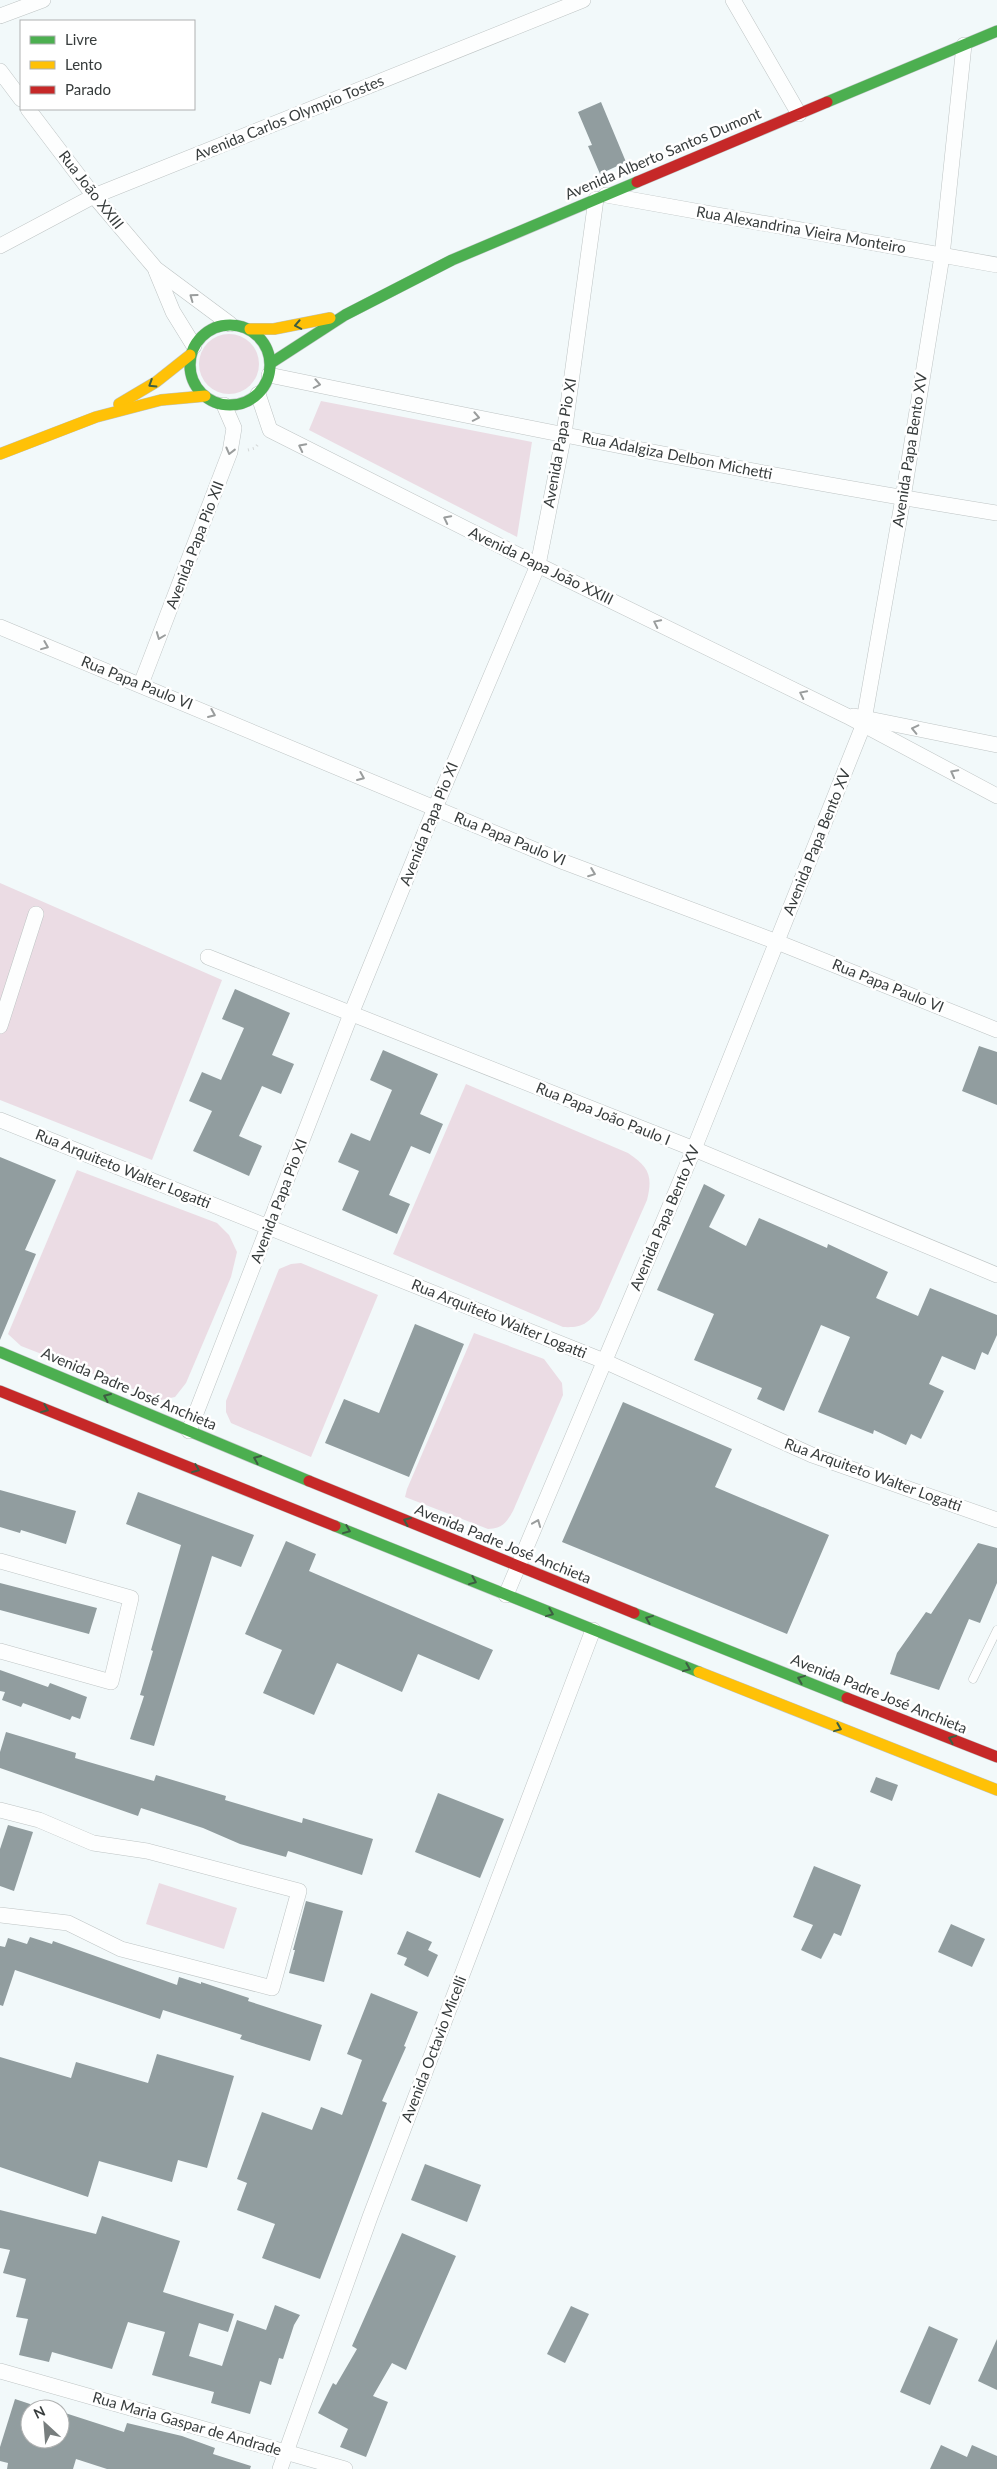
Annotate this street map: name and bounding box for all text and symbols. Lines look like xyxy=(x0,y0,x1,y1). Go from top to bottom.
legend xyxy=(20,20,195,110)
text: Livre xyxy=(65,30,97,48)
text: Lento xyxy=(65,55,102,73)
street label: Avenida Carlos Olympio Tostes xyxy=(191,71,386,163)
text: Parado xyxy=(65,80,111,98)
street label: Avenida Alberto Santos Dumont xyxy=(562,103,764,203)
street label: Rua João XXIII xyxy=(56,147,128,232)
street label: Rua Alexandrina Vieira Monteiro xyxy=(695,202,907,256)
one-way arrow xyxy=(189,294,199,303)
one-way arrow xyxy=(293,319,302,329)
street label: Avenida Papa Bento XV xyxy=(888,371,930,528)
street label: Avenida Papa Pio XI xyxy=(539,377,579,509)
one-way arrow xyxy=(148,378,157,388)
one-way arrow xyxy=(313,379,321,389)
one-way arrow xyxy=(472,411,481,421)
street label: Rua Adalgiza Delbon Michetti xyxy=(580,428,774,482)
one-way arrow xyxy=(298,443,307,453)
one-way arrow xyxy=(225,446,235,455)
street label: Avenida Papa Pio XII xyxy=(161,478,227,611)
one-way arrow xyxy=(444,515,453,525)
street label: Avenida Papa João XXIII xyxy=(466,522,617,608)
one-way arrow xyxy=(654,619,663,629)
one-way arrow xyxy=(156,631,166,640)
one-way arrow xyxy=(40,639,49,650)
street label: Rua Papa Paulo VI xyxy=(79,651,196,713)
one-way arrow xyxy=(800,690,809,700)
one-way arrow xyxy=(207,708,216,719)
one-way arrow xyxy=(910,724,919,735)
street label: Avenida Papa Pio XI xyxy=(395,759,461,888)
street label: Avenida Papa Bento XV xyxy=(779,765,854,917)
one-way arrow xyxy=(950,769,959,779)
one-way arrow xyxy=(356,771,365,782)
street label: Rua Papa Paulo VI xyxy=(452,807,569,869)
one-way arrow xyxy=(588,867,596,877)
street label: Rua Papa Paulo VI xyxy=(830,954,947,1016)
street label: Rua Papa João Paulo I xyxy=(534,1078,673,1148)
street label: Rua Arquiteto Walter Logatti xyxy=(33,1125,214,1212)
street label: Avenida Papa Pio XI xyxy=(246,1136,310,1265)
street label: Avenida Papa Bento XV xyxy=(625,1142,703,1293)
street label: Rua Arquiteto Walter Logatti xyxy=(409,1275,590,1362)
street label: Avenida Padre José Anchieta xyxy=(39,1343,220,1433)
one-way arrow xyxy=(103,1392,111,1402)
one-way arrow xyxy=(40,1402,49,1413)
street label: Rua Arquiteto Walter Logatti xyxy=(782,1434,964,1515)
one-way arrow xyxy=(253,1455,262,1465)
one-way arrow xyxy=(191,1463,200,1473)
street label: Avenida Padre José Anchieta xyxy=(413,1499,594,1587)
one-way arrow xyxy=(403,1517,412,1528)
one-way arrow xyxy=(531,1519,542,1528)
one-way arrow xyxy=(342,1524,351,1534)
one-way arrow xyxy=(468,1575,477,1586)
one-way arrow xyxy=(545,1607,554,1617)
one-way arrow xyxy=(645,1615,654,1626)
street label: Avenida Padre José Anchieta xyxy=(789,1649,970,1737)
one-way arrow xyxy=(682,1661,691,1672)
one-way arrow xyxy=(797,1675,805,1685)
one-way arrow xyxy=(833,1721,842,1732)
one-way arrow xyxy=(948,1734,957,1745)
street label: Avenida Octavio Micelli xyxy=(397,1973,469,2124)
street label: Rua Maria Gaspar de Andrade xyxy=(91,2387,284,2459)
north arrow xyxy=(20,2399,70,2449)
text: N xyxy=(31,2402,48,2422)

